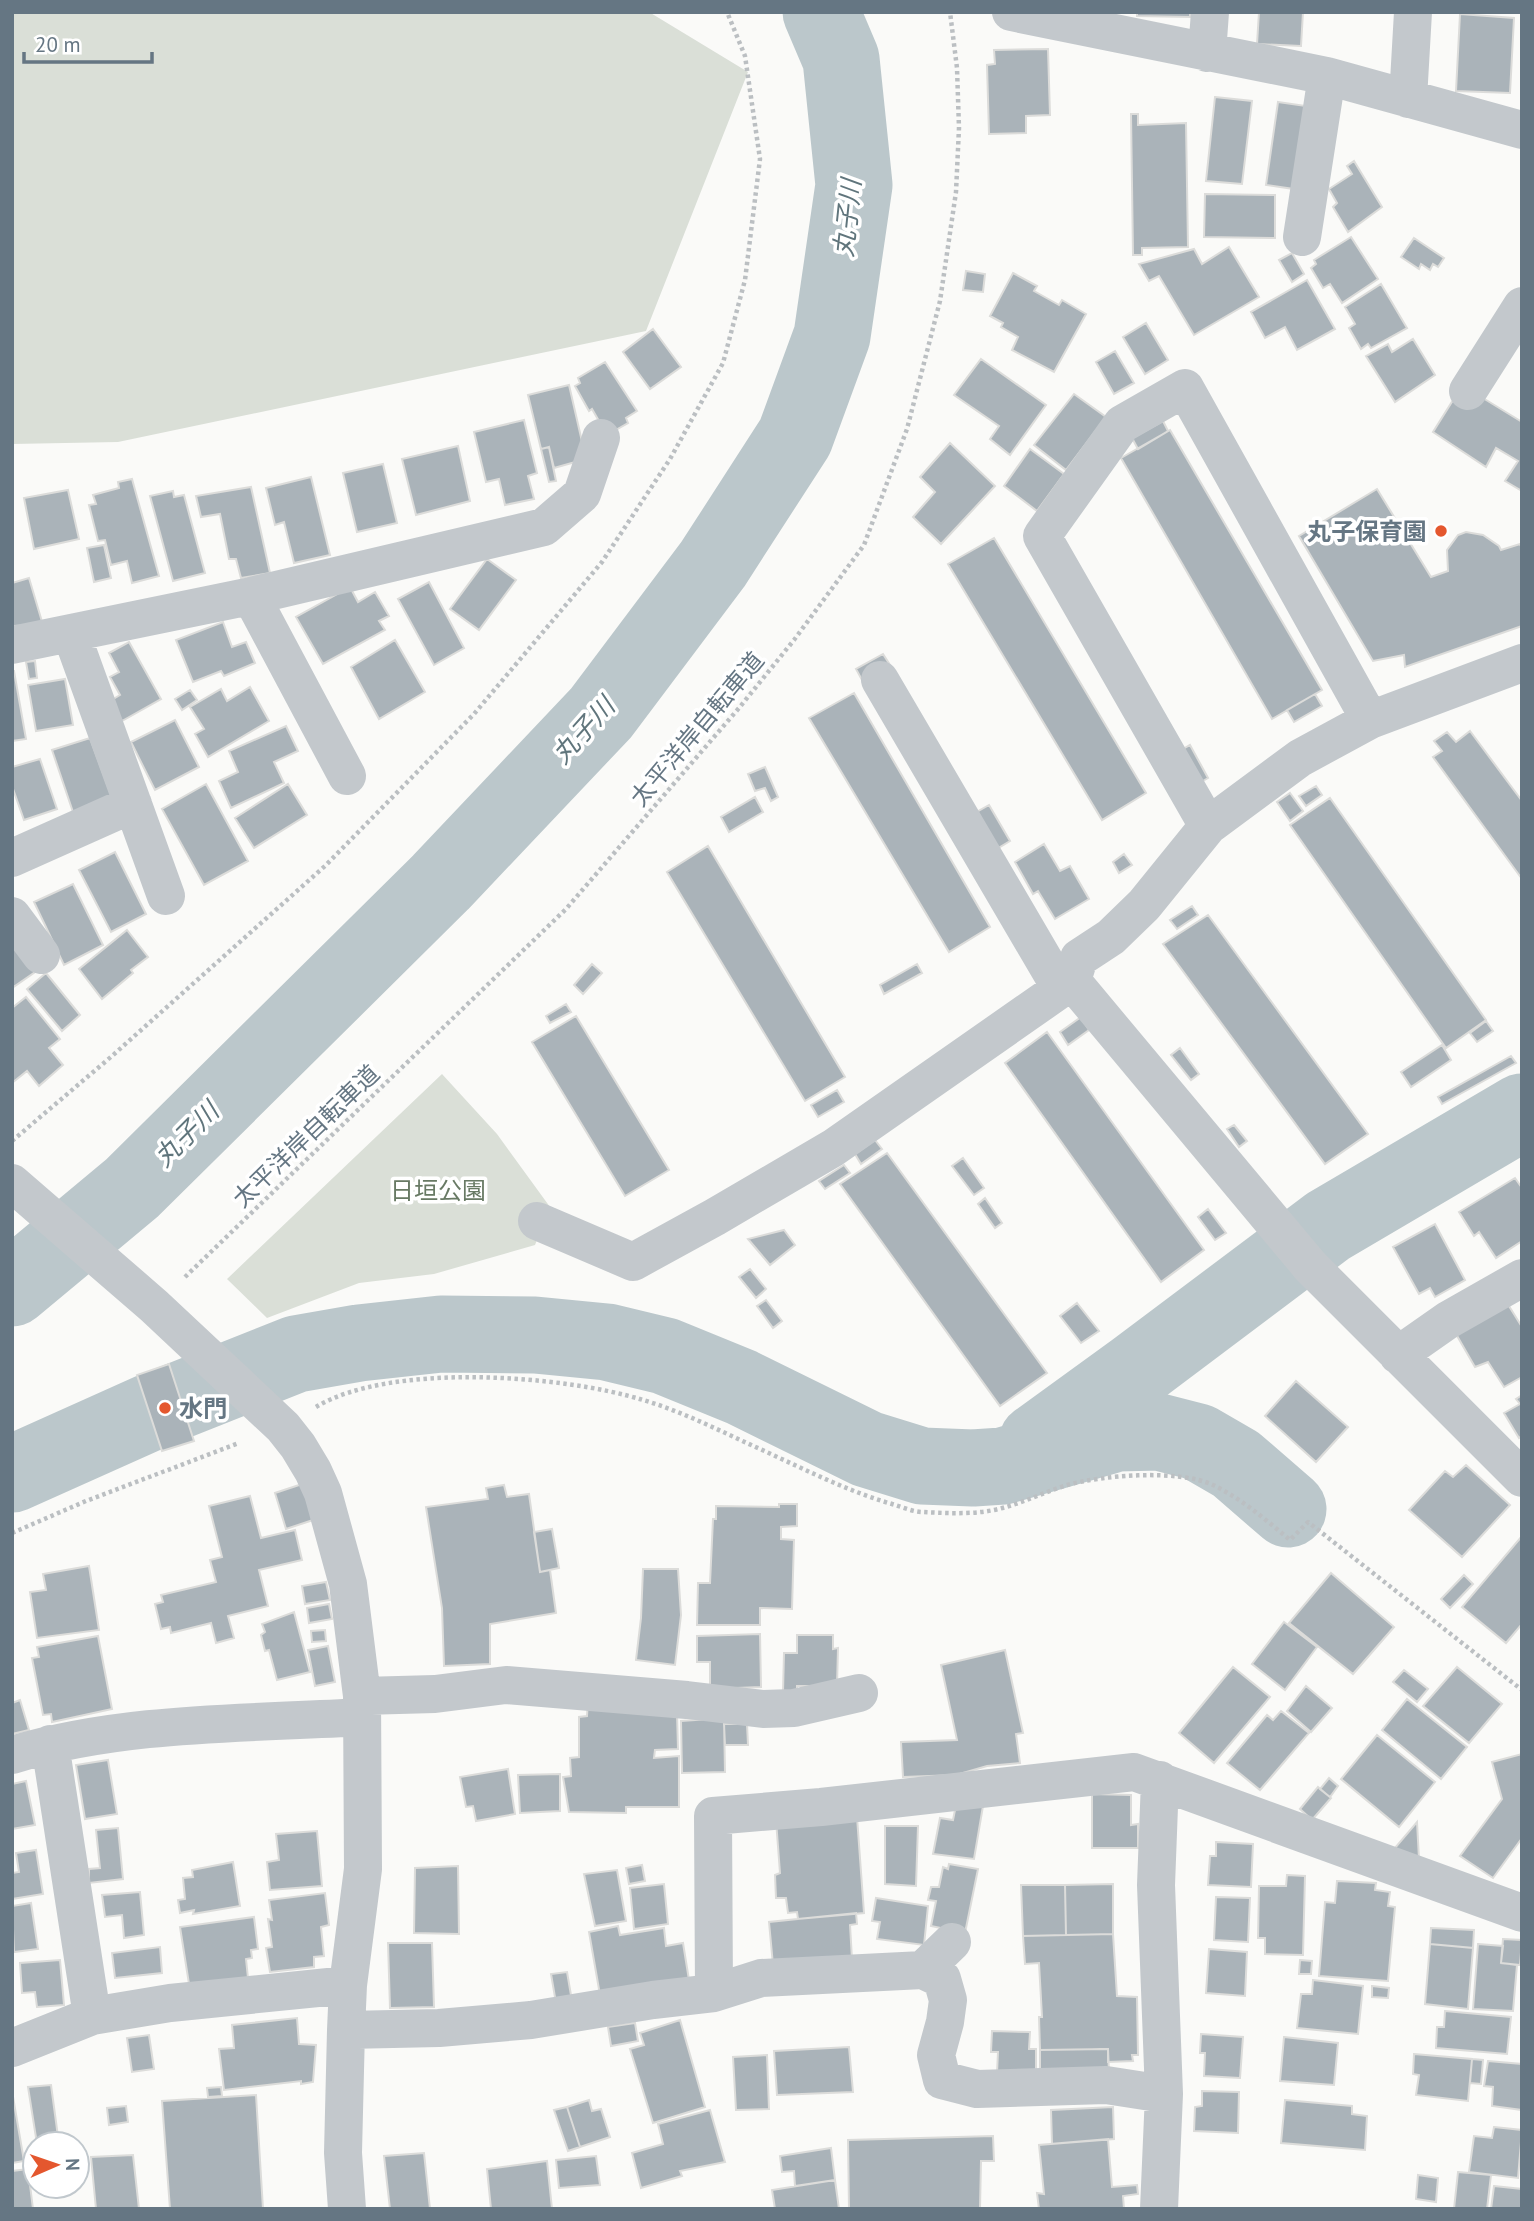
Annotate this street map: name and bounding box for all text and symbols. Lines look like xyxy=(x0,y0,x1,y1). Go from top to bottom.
scale bar xyxy=(24,21,152,65)
text: 20 m xyxy=(35,31,81,58)
water label: 丸子川 xyxy=(827,175,868,259)
place label: 丸子保育園 xyxy=(1307,516,1427,547)
marker: 丸子保育園 xyxy=(1433,523,1449,539)
street label: 太平洋岸自転車道 xyxy=(623,645,771,813)
water label: 丸子川 xyxy=(545,688,623,770)
street label: 太平洋岸自転車道 xyxy=(226,1058,386,1214)
water label: 丸子川 xyxy=(147,1093,227,1173)
park label: 日垣公園 xyxy=(390,1175,486,1206)
place label: 水門 xyxy=(179,1393,227,1424)
marker: 水門 xyxy=(157,1400,173,1416)
north arrow xyxy=(21,2130,91,2200)
text: N xyxy=(61,2158,85,2171)

